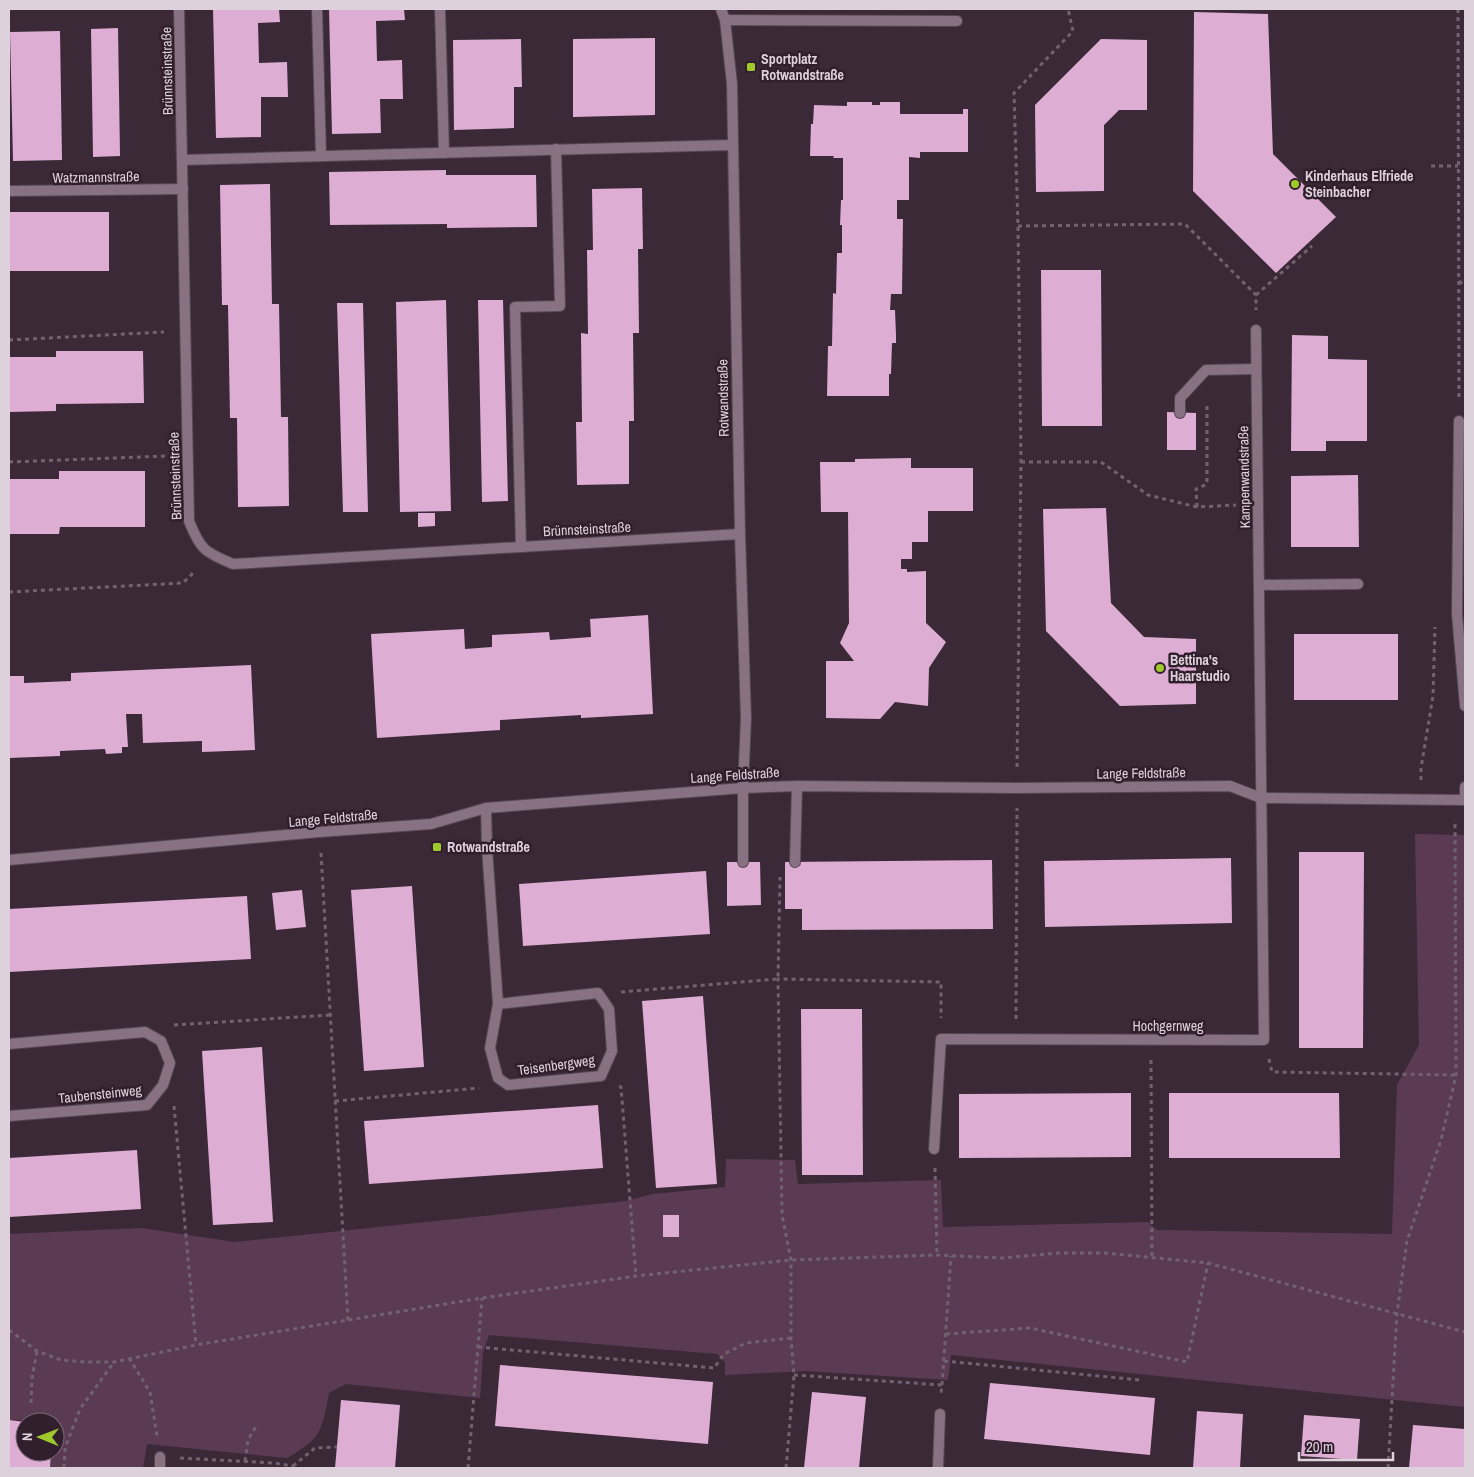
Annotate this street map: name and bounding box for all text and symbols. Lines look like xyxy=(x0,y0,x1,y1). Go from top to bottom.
street label: Brünnsteinstraße xyxy=(157,27,177,115)
place label: Sportplatz Rotwandstraße xyxy=(761,50,844,84)
marker: Sportplatz Rotwandstraße xyxy=(745,61,757,73)
street label: Watzmannstraße xyxy=(52,167,140,187)
place label: Kinderhaus Elfriede Steinbacher xyxy=(1305,167,1413,201)
marker: Kinderhaus Elfriede Steinbacher xyxy=(1289,178,1301,190)
street label: Rotwandstraße xyxy=(713,359,733,437)
street label: Kampenwandstraße xyxy=(1234,425,1254,529)
street label: Brünnsteinstraße xyxy=(164,432,186,520)
street label: Brünnsteinstraße xyxy=(543,518,631,540)
place label: Bettina's Haarstudio xyxy=(1170,651,1230,685)
marker: Bettina's Haarstudio xyxy=(1154,662,1166,674)
street label: Lange Feldstraße xyxy=(690,763,780,787)
street label: Lange Feldstraße xyxy=(1096,763,1186,783)
street label: Lange Feldstraße xyxy=(288,805,378,831)
place label: Rotwandstraße xyxy=(447,838,530,856)
marker: Rotwandstraße xyxy=(431,841,443,853)
street label: Hochgernweg xyxy=(1133,1017,1204,1035)
street label: Teisenbergweg xyxy=(516,1051,596,1079)
street label: Taubensteinweg xyxy=(57,1081,143,1107)
north arrow xyxy=(15,1412,65,1462)
scale bar xyxy=(1299,1430,1393,1462)
text: N xyxy=(18,1432,36,1441)
text: 20 m xyxy=(1306,1436,1333,1457)

